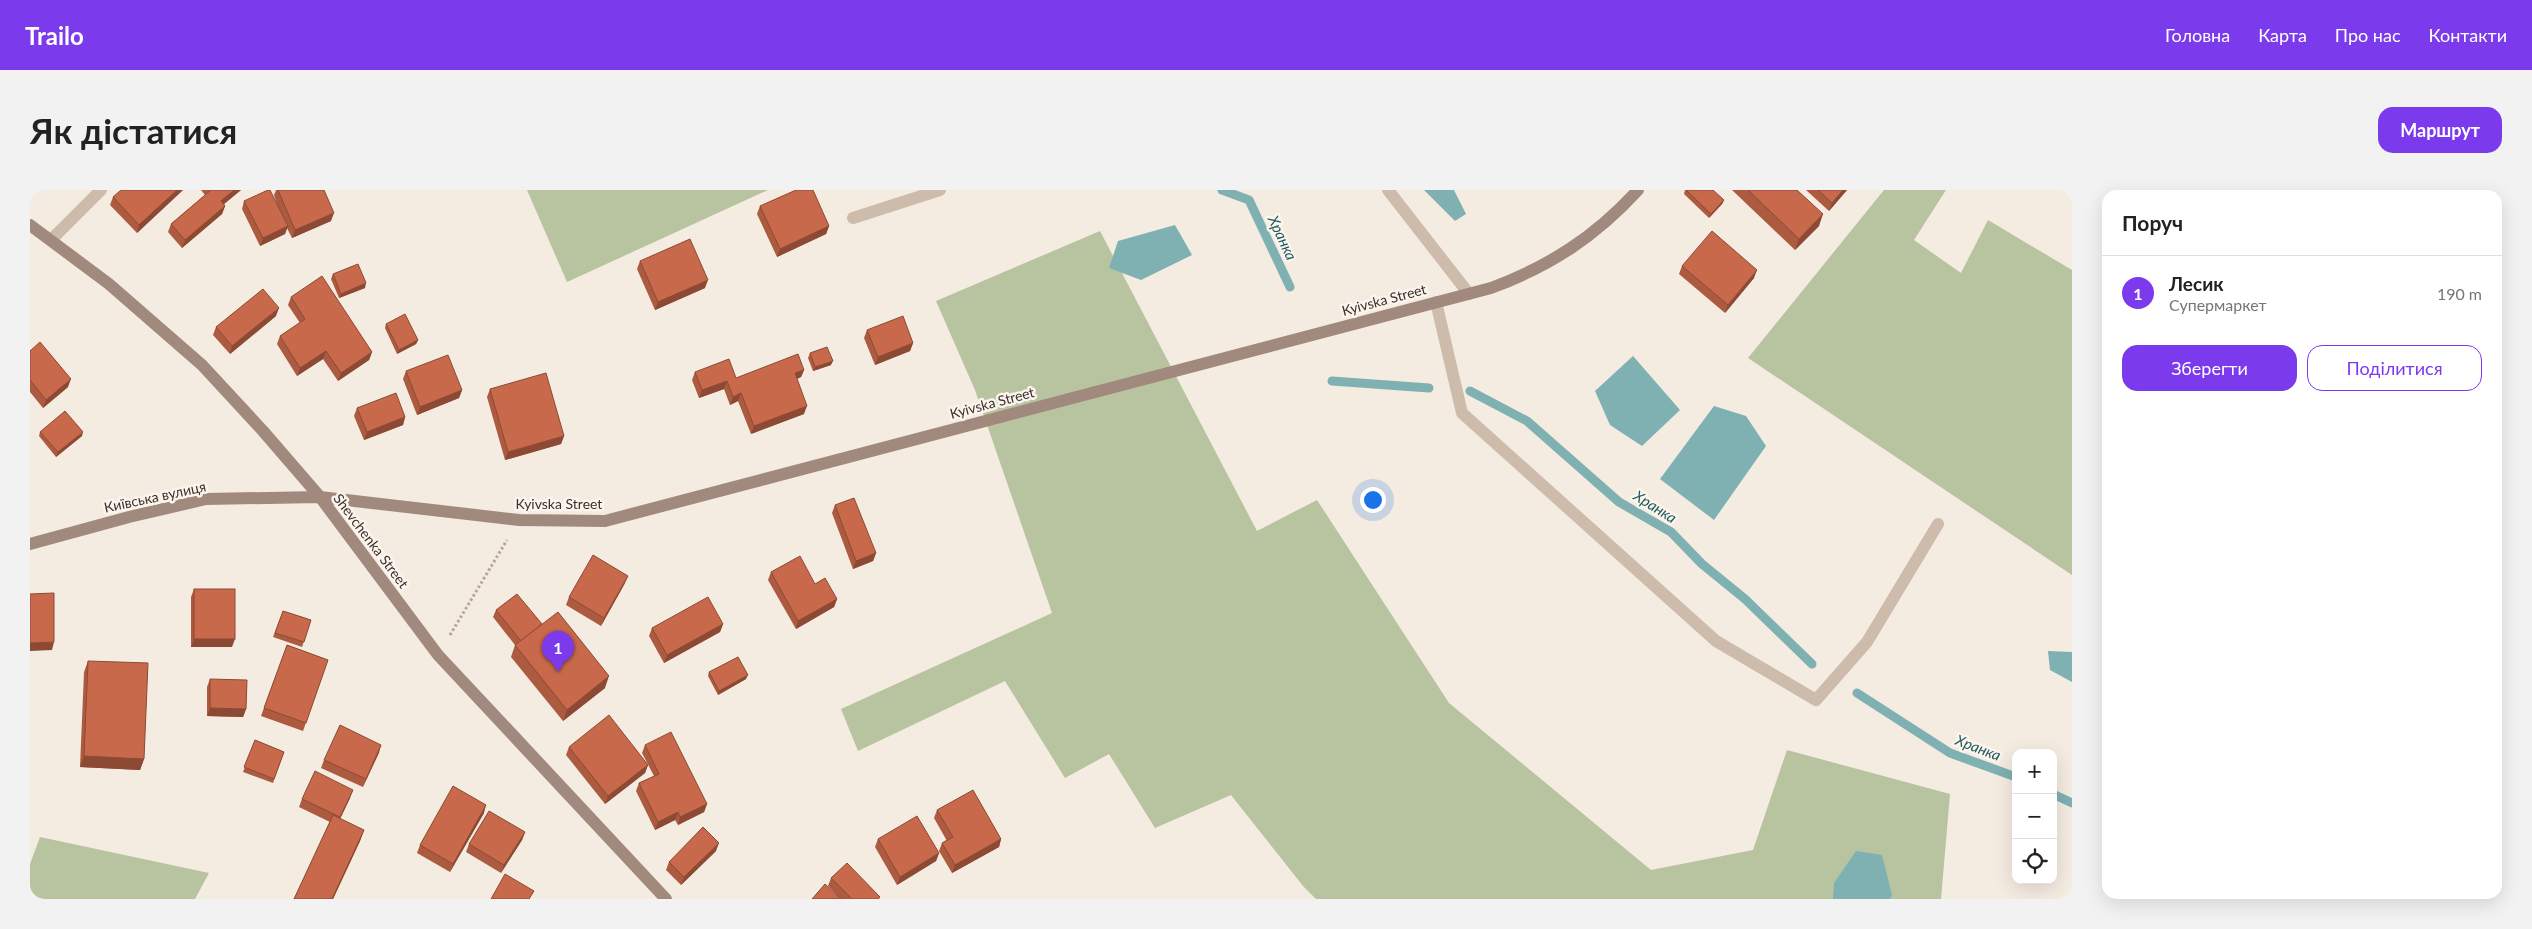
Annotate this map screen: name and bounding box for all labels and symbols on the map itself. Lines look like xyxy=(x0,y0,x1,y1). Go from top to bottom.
water label: Хранка xyxy=(1264,211,1301,263)
street label: Kyivska Street xyxy=(1340,280,1428,319)
street label: Kyivska Street xyxy=(948,383,1036,422)
street label: Київська вулиця xyxy=(102,477,207,516)
water label: Хранка xyxy=(1630,485,1681,526)
your location xyxy=(1360,487,1386,513)
street label: Shevchenka Street xyxy=(330,490,412,591)
street label: Kyivska Street xyxy=(516,495,602,512)
pin: 1 xyxy=(542,631,574,672)
water label: Хранка xyxy=(1952,730,2004,764)

